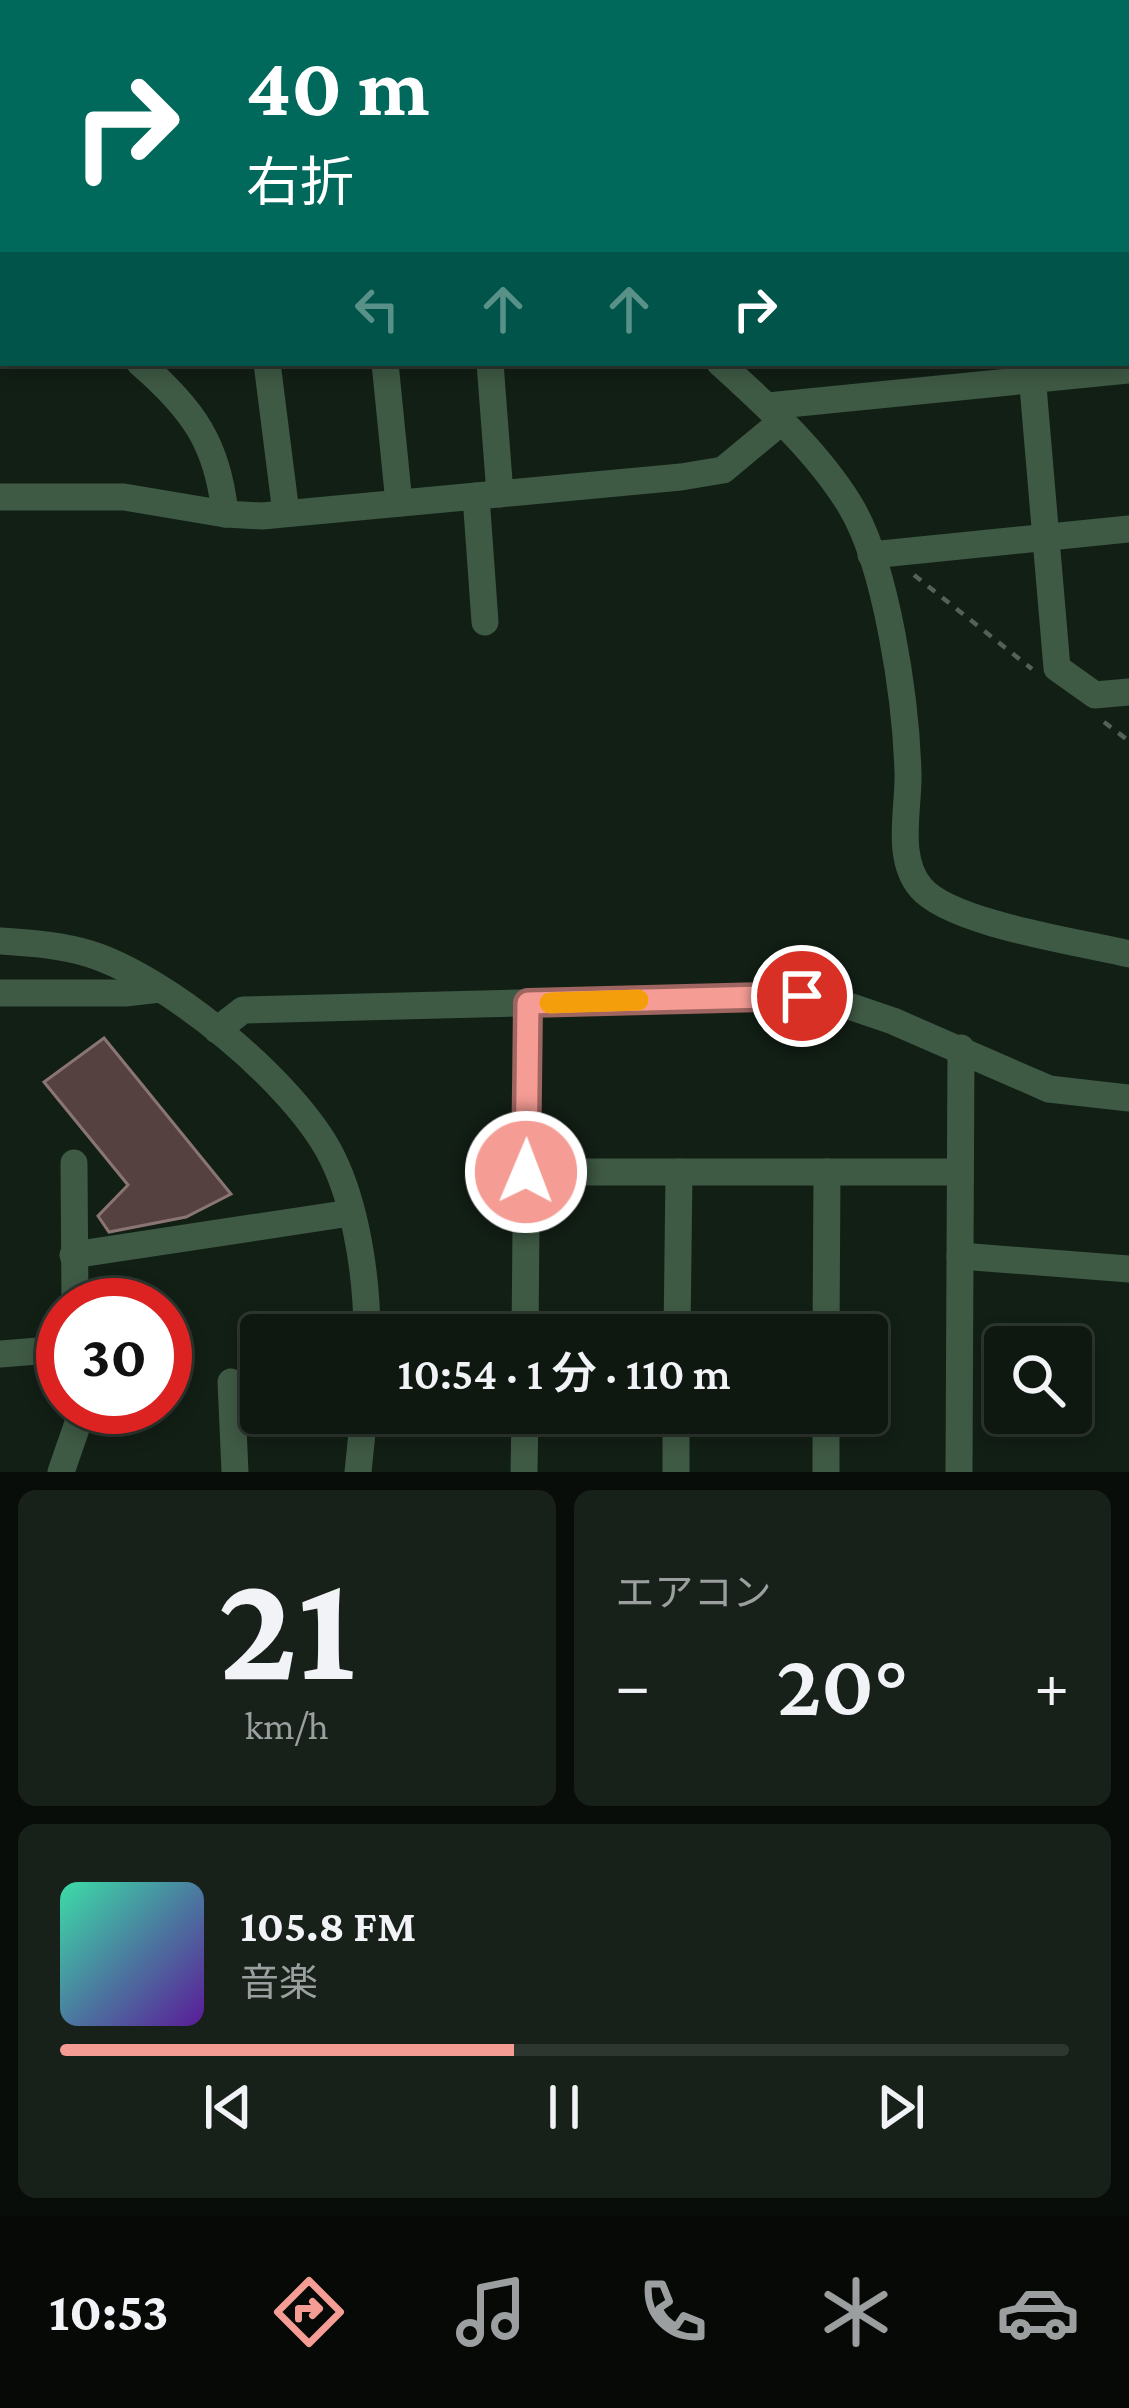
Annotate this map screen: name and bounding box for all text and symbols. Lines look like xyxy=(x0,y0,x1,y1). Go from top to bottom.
text: 40 m xyxy=(246,40,430,133)
icon: right xyxy=(48,48,204,204)
text: 右折 xyxy=(246,153,354,213)
icon: left xyxy=(344,276,410,342)
icon: ahead xyxy=(470,276,536,342)
icon: ahead xyxy=(596,276,662,342)
icon: right xyxy=(722,276,788,342)
pin xyxy=(751,945,853,1047)
icon: arrive xyxy=(769,963,835,1029)
position arrow xyxy=(463,1109,589,1235)
speed limit sign: 30 xyxy=(36,1278,192,1434)
map controls xyxy=(984,1326,1092,1434)
button: search xyxy=(984,1326,1092,1434)
text: 10:54 · 1 分 · 110 m xyxy=(397,1349,731,1399)
text: 21 xyxy=(218,1539,356,1713)
text: エアコン xyxy=(616,1571,772,1614)
text: 20° xyxy=(776,1634,908,1734)
text: − xyxy=(616,1648,650,1721)
text: + xyxy=(1034,1648,1069,1721)
text: km/h xyxy=(245,1704,329,1747)
text: 105.8 FM xyxy=(240,1901,416,1951)
text: 音楽 xyxy=(240,1961,318,2004)
icon: previous xyxy=(195,2074,261,2140)
icon: pause xyxy=(531,2074,597,2140)
icon: next xyxy=(868,2074,934,2140)
icon: directions xyxy=(267,2270,351,2354)
icon: music xyxy=(449,2270,533,2354)
icon: phone xyxy=(631,2270,715,2354)
icon: climate xyxy=(814,2270,898,2354)
icon: car xyxy=(996,2270,1080,2354)
text: 10:53 xyxy=(49,2282,169,2342)

